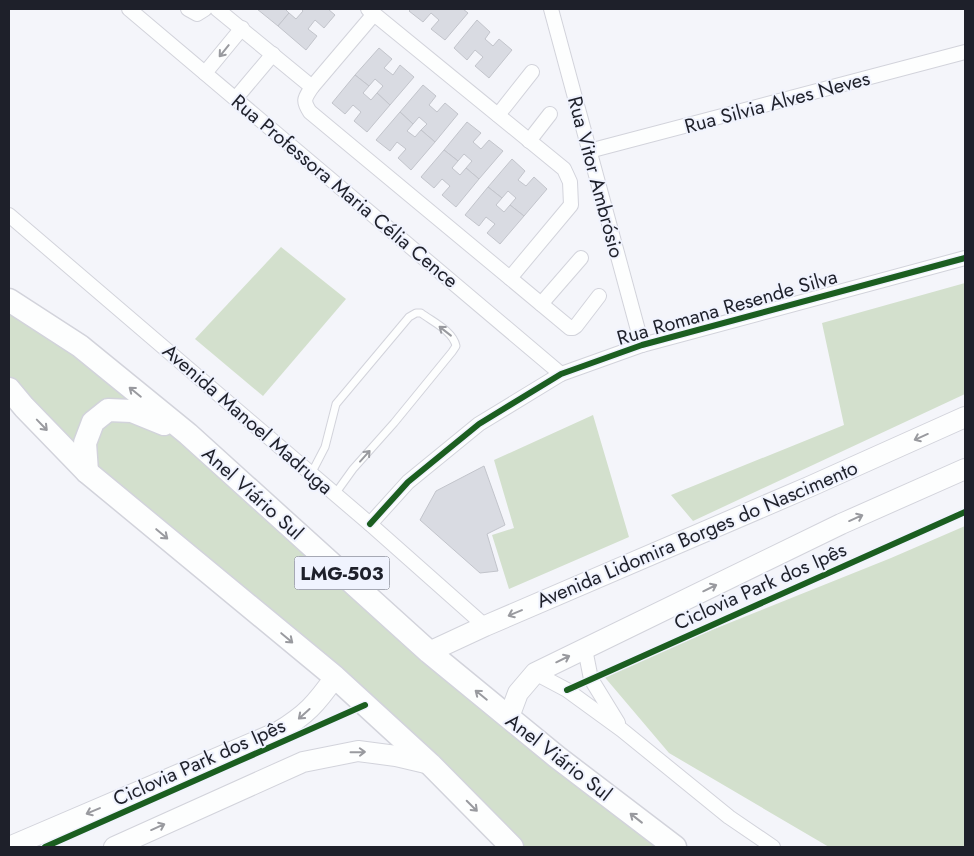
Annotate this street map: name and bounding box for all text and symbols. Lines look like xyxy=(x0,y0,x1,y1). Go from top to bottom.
one-way arrow xyxy=(218,44,229,57)
street label: Rua Silvia Alves Neves xyxy=(681,64,873,141)
street label: Rua Professora Maria Célia Cence xyxy=(225,88,464,295)
street label: Rua Vitor Ambrósio xyxy=(560,93,631,261)
street label: Rua Romana Resende Silva xyxy=(614,262,841,353)
one-way arrow xyxy=(439,325,452,336)
street label: Avenida Manoel Madruga xyxy=(156,337,339,502)
one-way arrow xyxy=(129,386,142,397)
one-way arrow xyxy=(35,419,48,431)
one-way arrow xyxy=(914,433,929,443)
street label: Anel Viário Sul xyxy=(195,440,310,547)
one-way arrow xyxy=(359,449,371,462)
street label: Avenida Lidomira Borges do Nascimento xyxy=(532,453,862,615)
one-way arrow xyxy=(848,512,863,522)
one-way arrow xyxy=(155,528,168,539)
street label: Ciclovia Park dos Ipês xyxy=(669,535,851,638)
road number: LMG-503 xyxy=(294,556,390,590)
one-way arrow xyxy=(702,583,717,593)
one-way arrow xyxy=(508,609,523,618)
one-way arrow xyxy=(280,632,293,643)
one-way arrow xyxy=(556,654,571,664)
one-way arrow xyxy=(475,689,488,700)
street label: Anel Viário Sul xyxy=(499,707,618,808)
one-way arrow xyxy=(298,708,311,720)
street label: Ciclovia Park dos Ipês xyxy=(108,711,290,814)
one-way arrow xyxy=(350,747,366,757)
one-way arrow xyxy=(466,800,478,813)
one-way arrow xyxy=(86,806,101,816)
one-way arrow xyxy=(630,812,643,823)
one-way arrow xyxy=(150,822,165,832)

